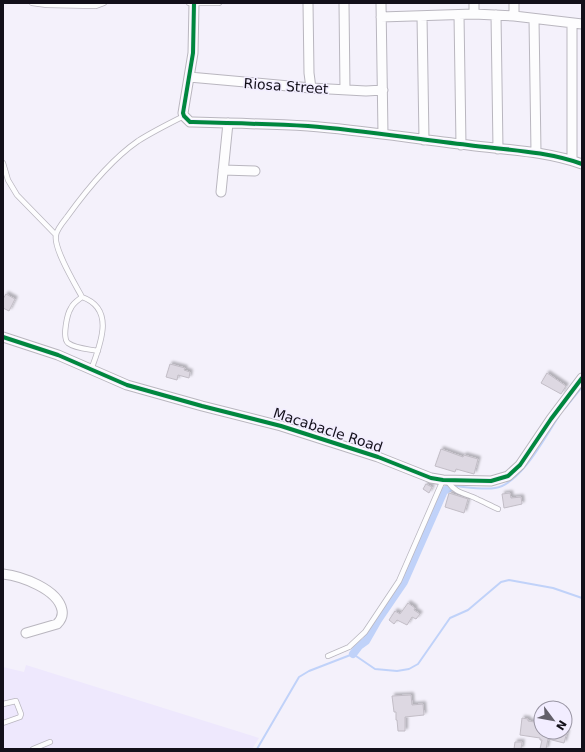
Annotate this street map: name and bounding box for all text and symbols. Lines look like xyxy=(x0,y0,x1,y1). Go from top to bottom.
street label: Riosa Street xyxy=(243,75,329,97)
street label: Macabacle Road xyxy=(271,405,385,455)
north arrow xyxy=(533,700,573,740)
text: N xyxy=(553,718,569,732)

